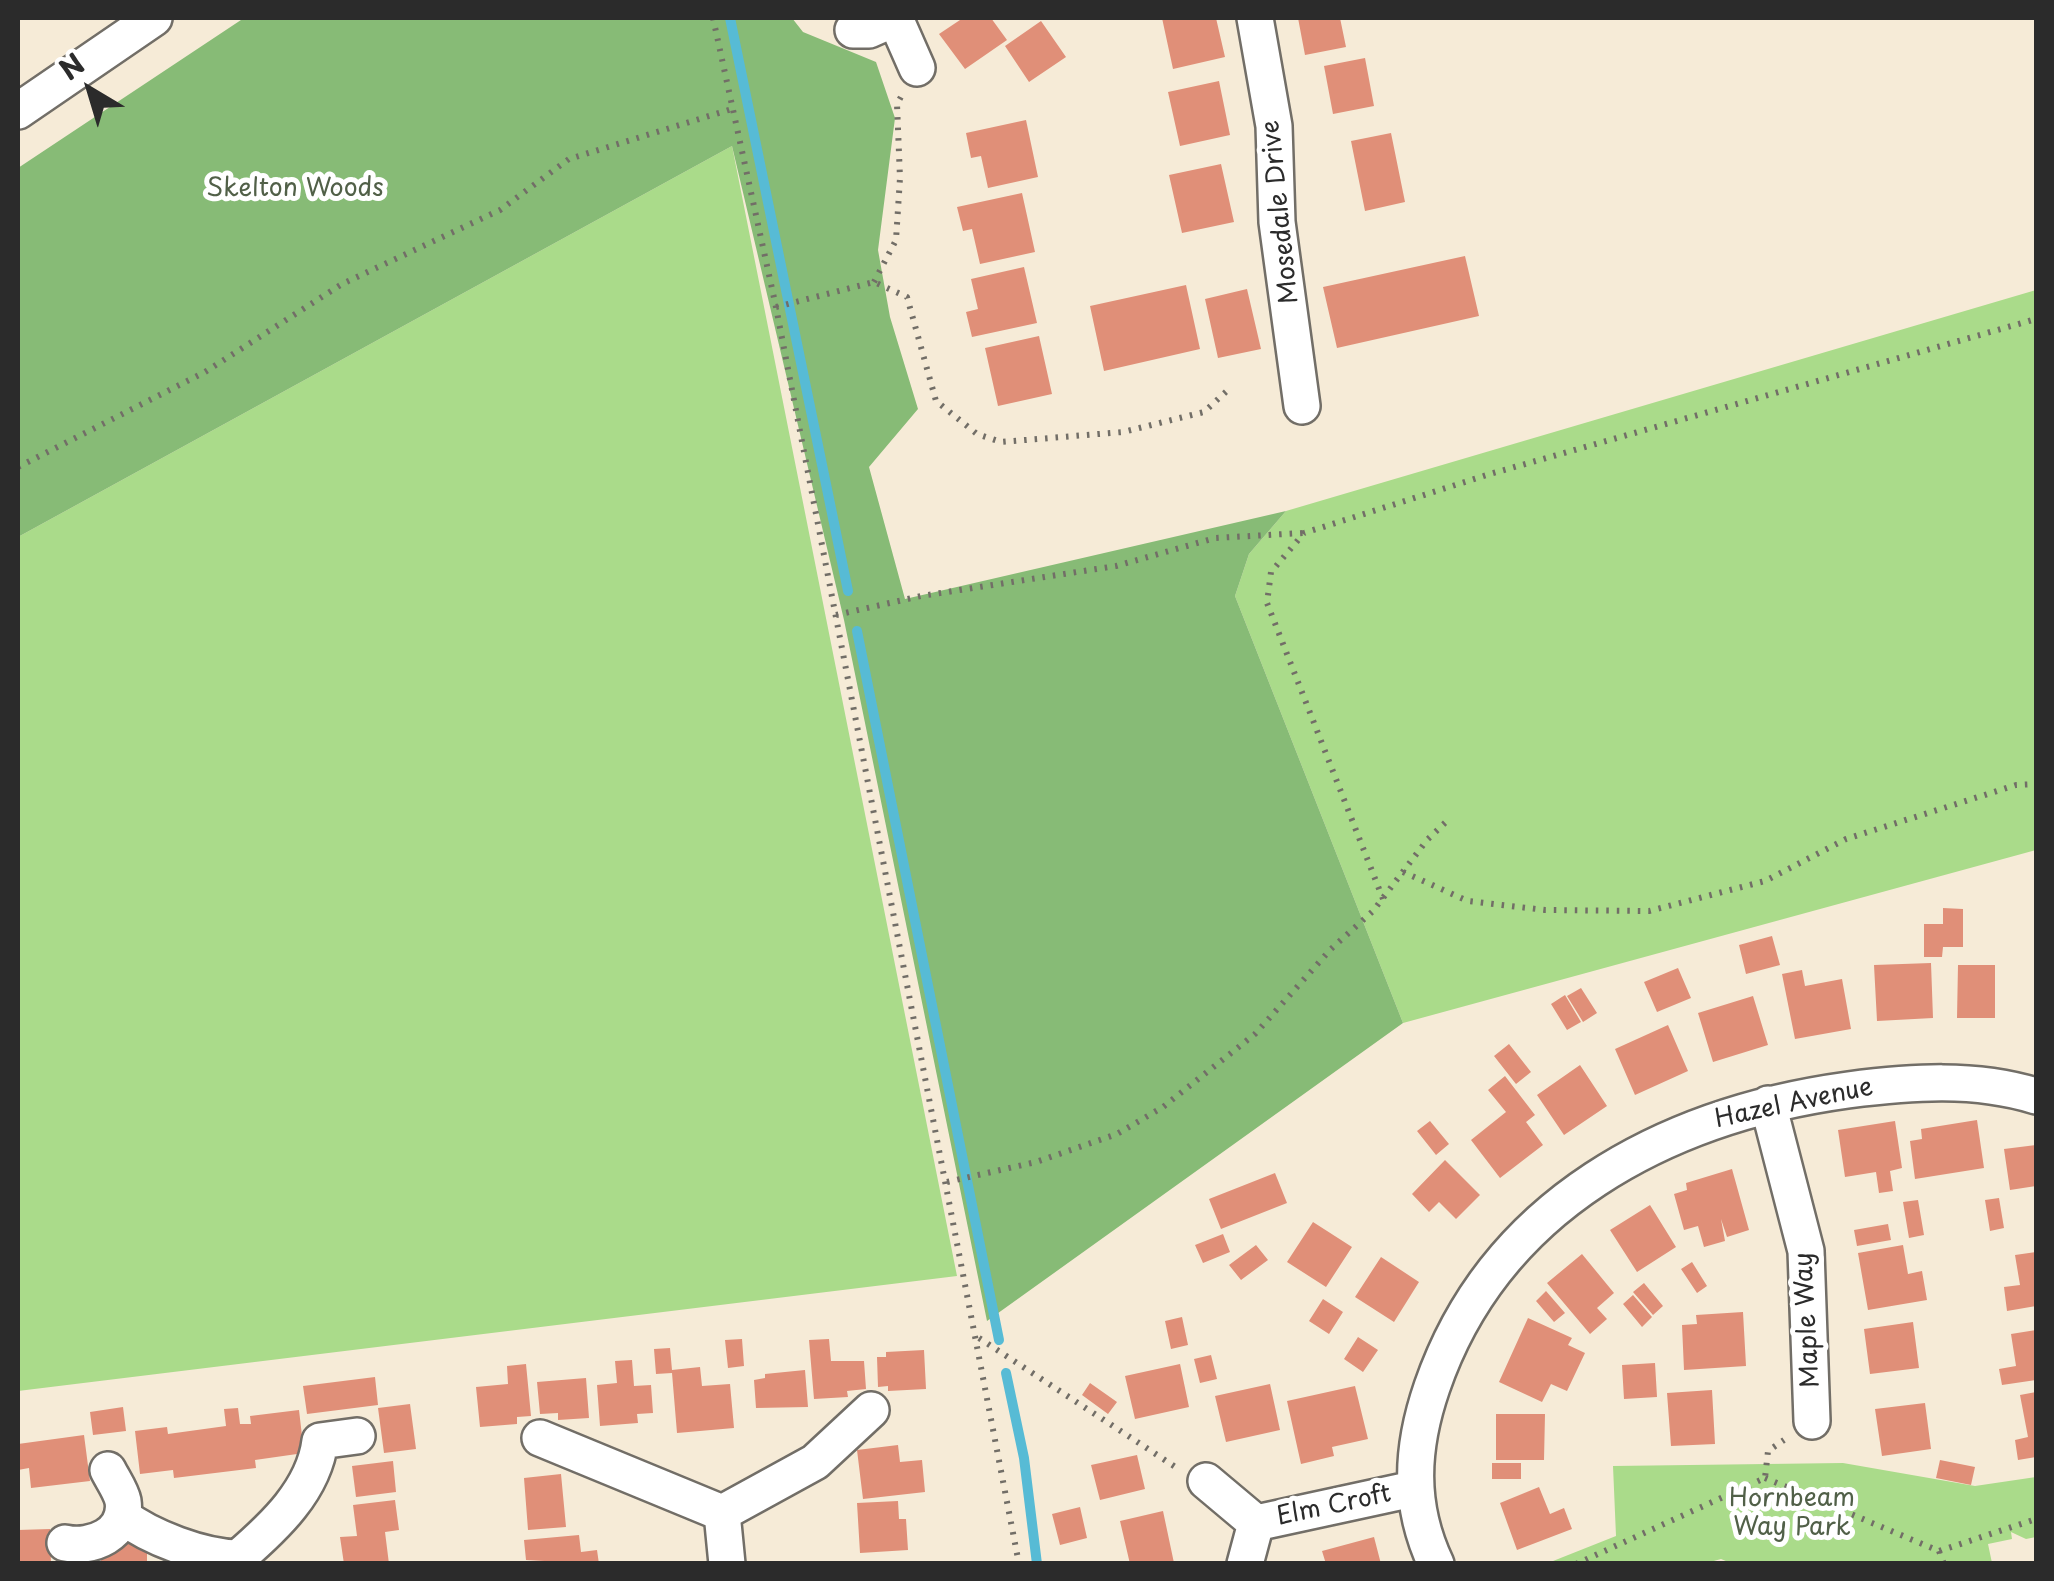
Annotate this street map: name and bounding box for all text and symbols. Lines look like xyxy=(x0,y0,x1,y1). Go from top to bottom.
north arrow xyxy=(40,40,140,140)
text: N xyxy=(49,42,93,90)
street label: Mosedale Drive xyxy=(1256,119,1306,305)
park label: Skelton Woods xyxy=(206,174,384,204)
street label: Hazel Avenue xyxy=(1712,1073,1876,1135)
street label: Maple Way xyxy=(1789,1251,1827,1389)
street label: Elm Croft xyxy=(1274,1479,1394,1533)
park label: Hornbeam Way Park xyxy=(1729,1484,1855,1543)

